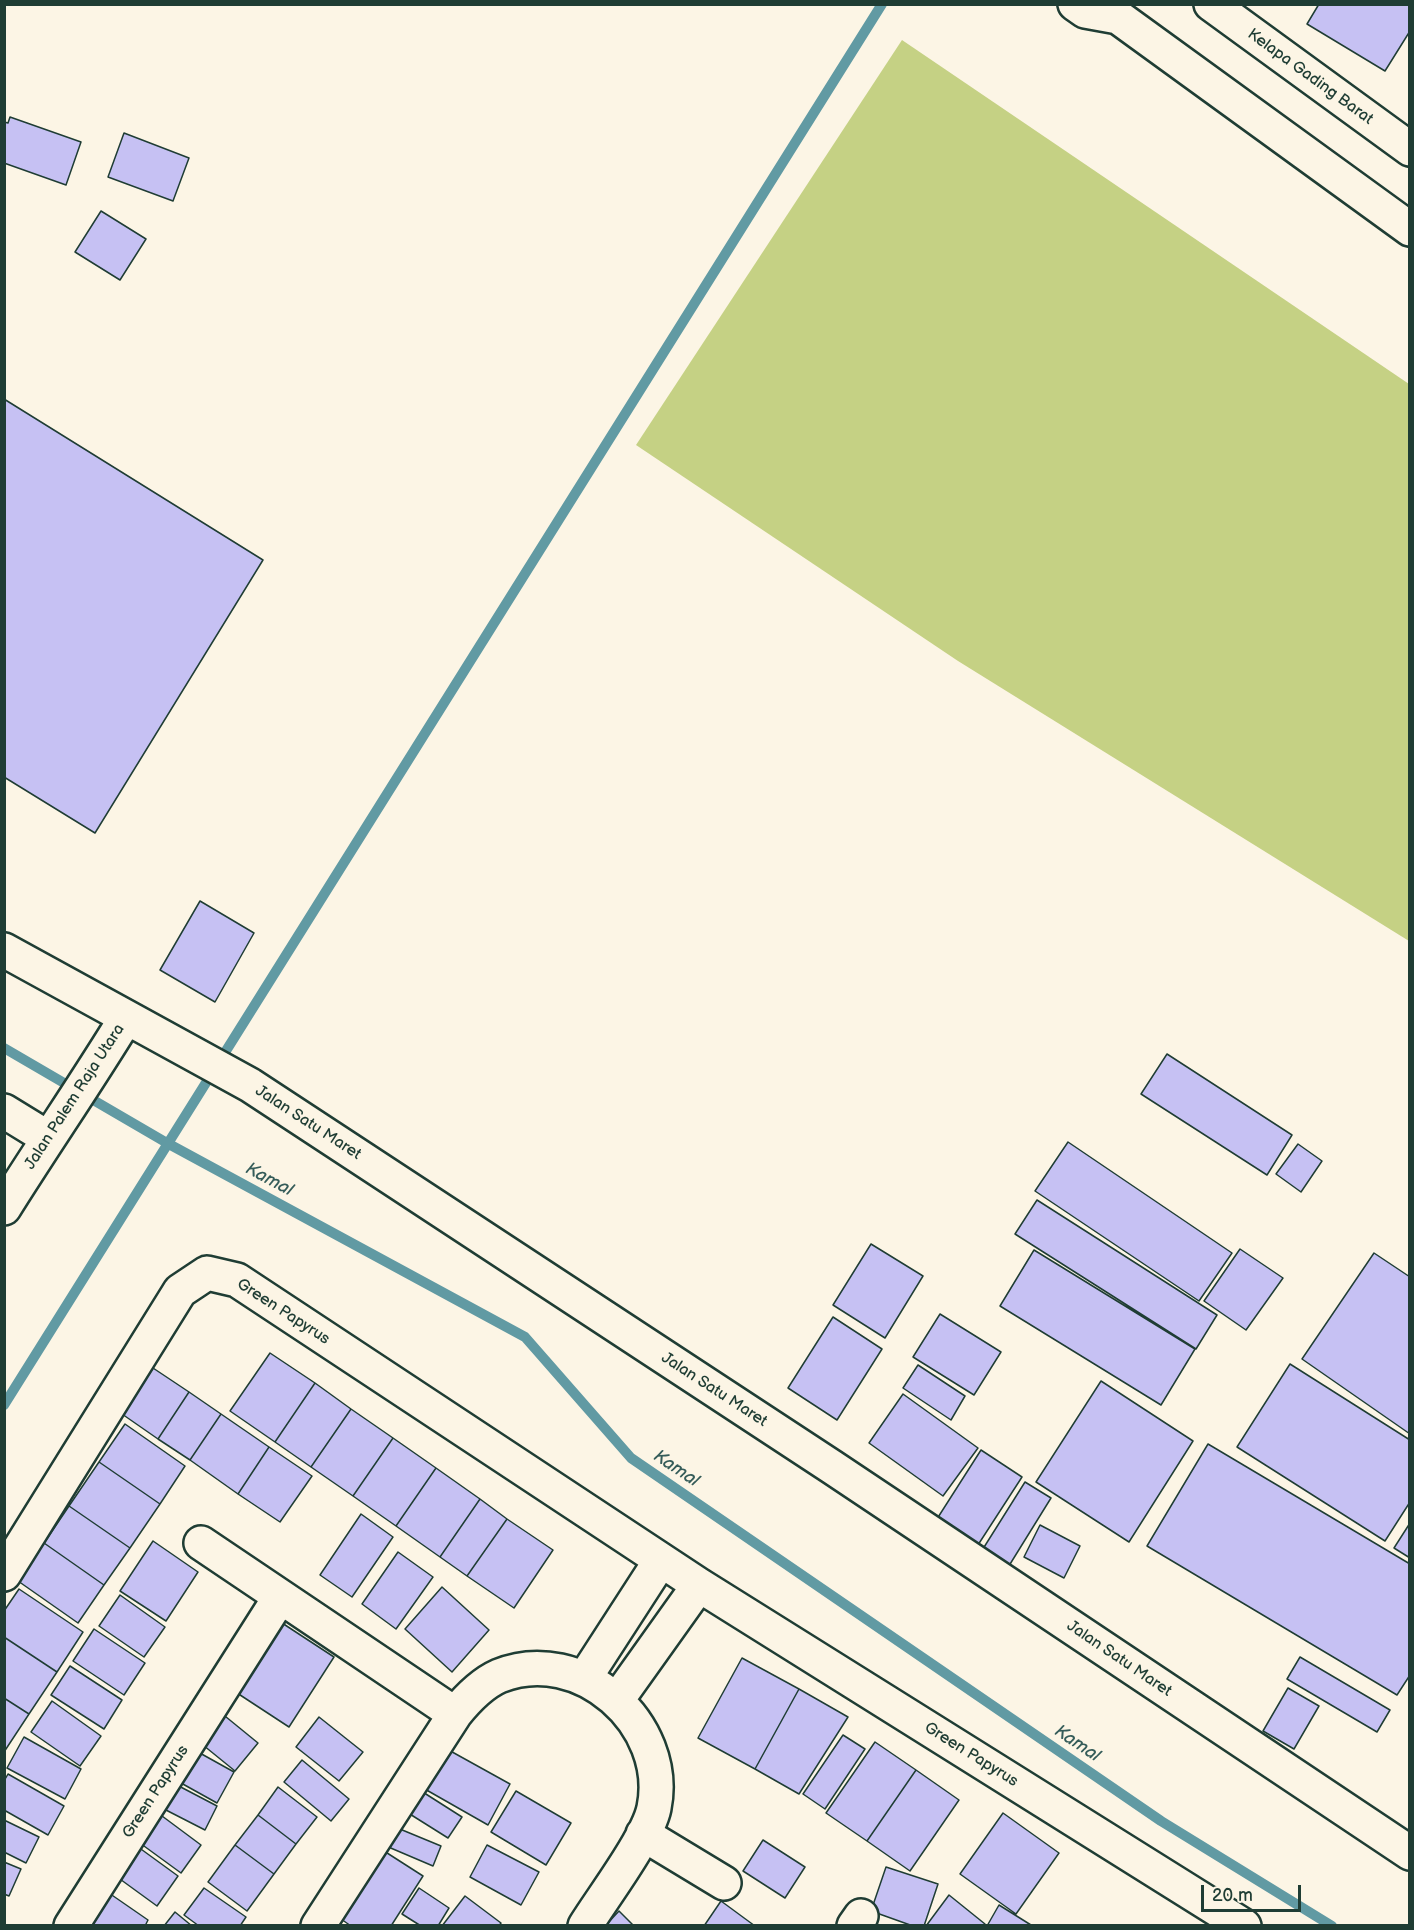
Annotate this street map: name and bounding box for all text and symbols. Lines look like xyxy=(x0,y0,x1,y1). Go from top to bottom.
street label: Kelapa Gading Barat xyxy=(1243,25,1377,129)
street label: Jalan Palem Raja Utara xyxy=(21,1021,129,1173)
street label: Jalan Satu Maret xyxy=(251,1082,365,1164)
water label: Kamal xyxy=(241,1159,297,1201)
street label: Green Papyrus xyxy=(233,1275,333,1349)
street label: Jalan Satu Maret xyxy=(657,1349,771,1431)
water label: Kamal xyxy=(649,1446,703,1492)
street label: Jalan Satu Maret xyxy=(1063,1617,1175,1701)
street label: Green Papyrus xyxy=(920,1718,1022,1792)
water label: Kamal xyxy=(1050,1721,1104,1767)
street label: Green Papyrus xyxy=(119,1742,193,1842)
scale bar xyxy=(1204,1873,1304,1911)
text: 20 m xyxy=(1212,1885,1253,1906)

